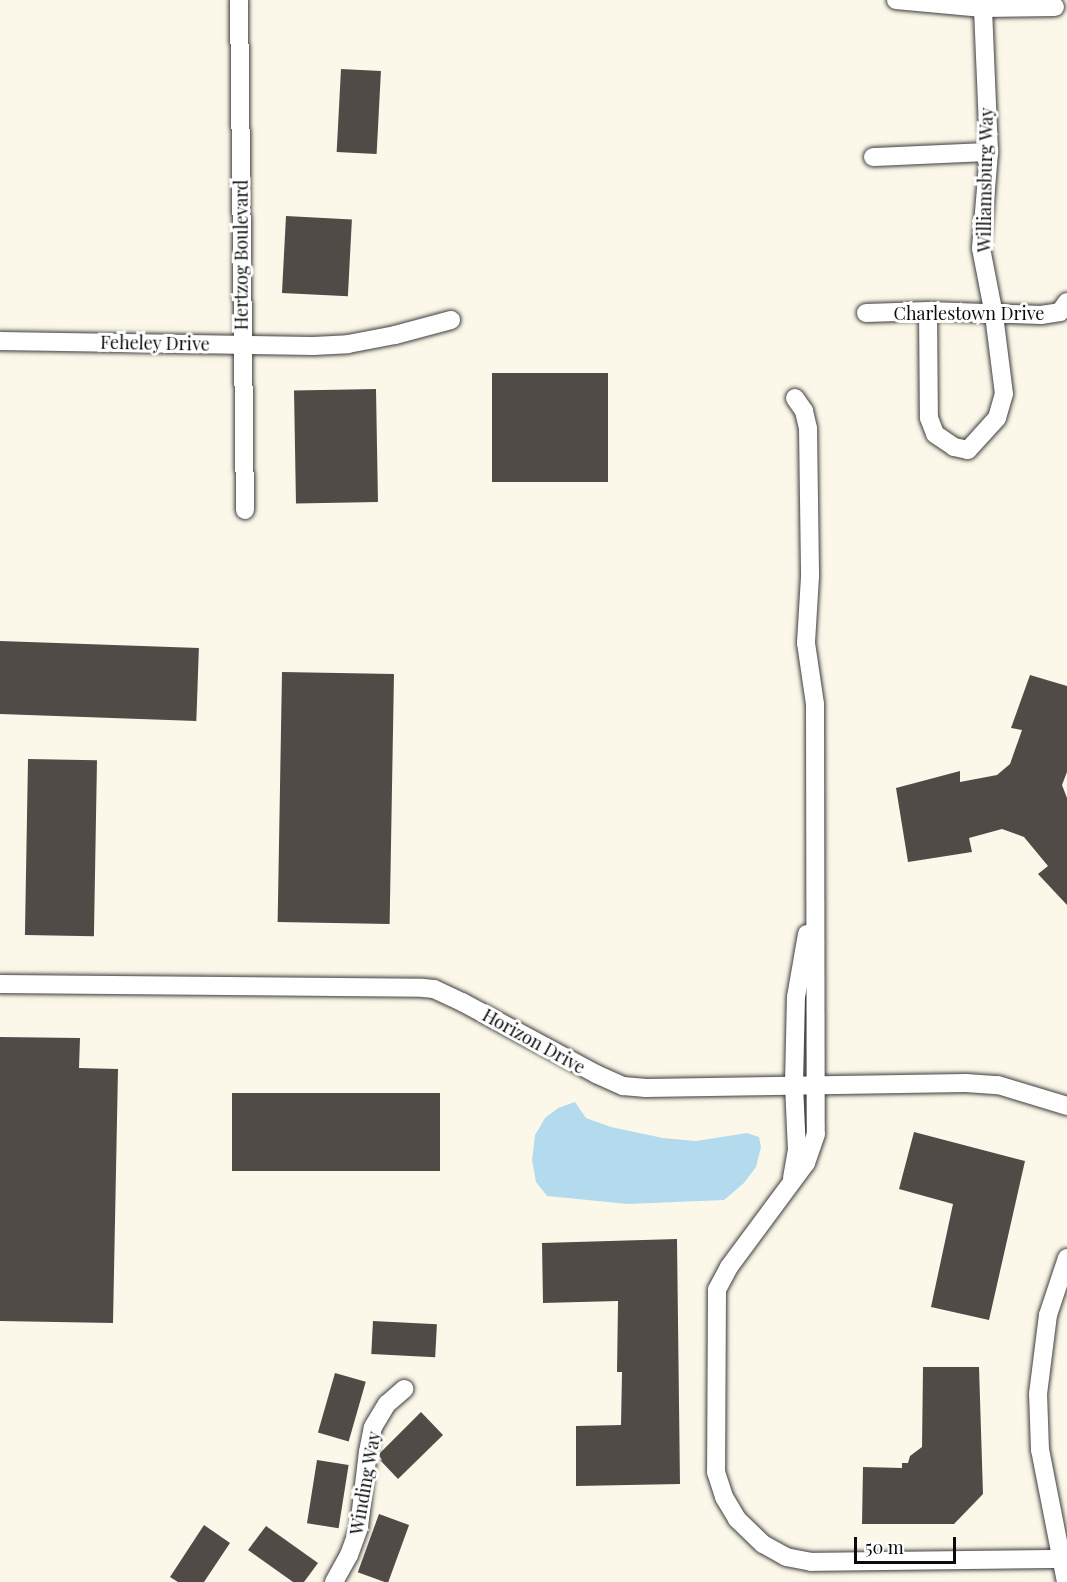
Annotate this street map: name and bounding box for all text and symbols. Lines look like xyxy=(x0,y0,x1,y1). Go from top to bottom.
street label: Williamsburg Way xyxy=(973,107,997,253)
street label: Hertzog Boulevard xyxy=(230,180,252,330)
street label: Charlestown Drive xyxy=(894,302,1044,324)
street label: Feheley Drive xyxy=(100,331,210,355)
street label: Horizon Drive xyxy=(479,1004,589,1078)
street label: Winding Way xyxy=(345,1429,385,1537)
scale bar xyxy=(857,1525,959,1563)
text: 50 m xyxy=(865,1535,904,1559)

